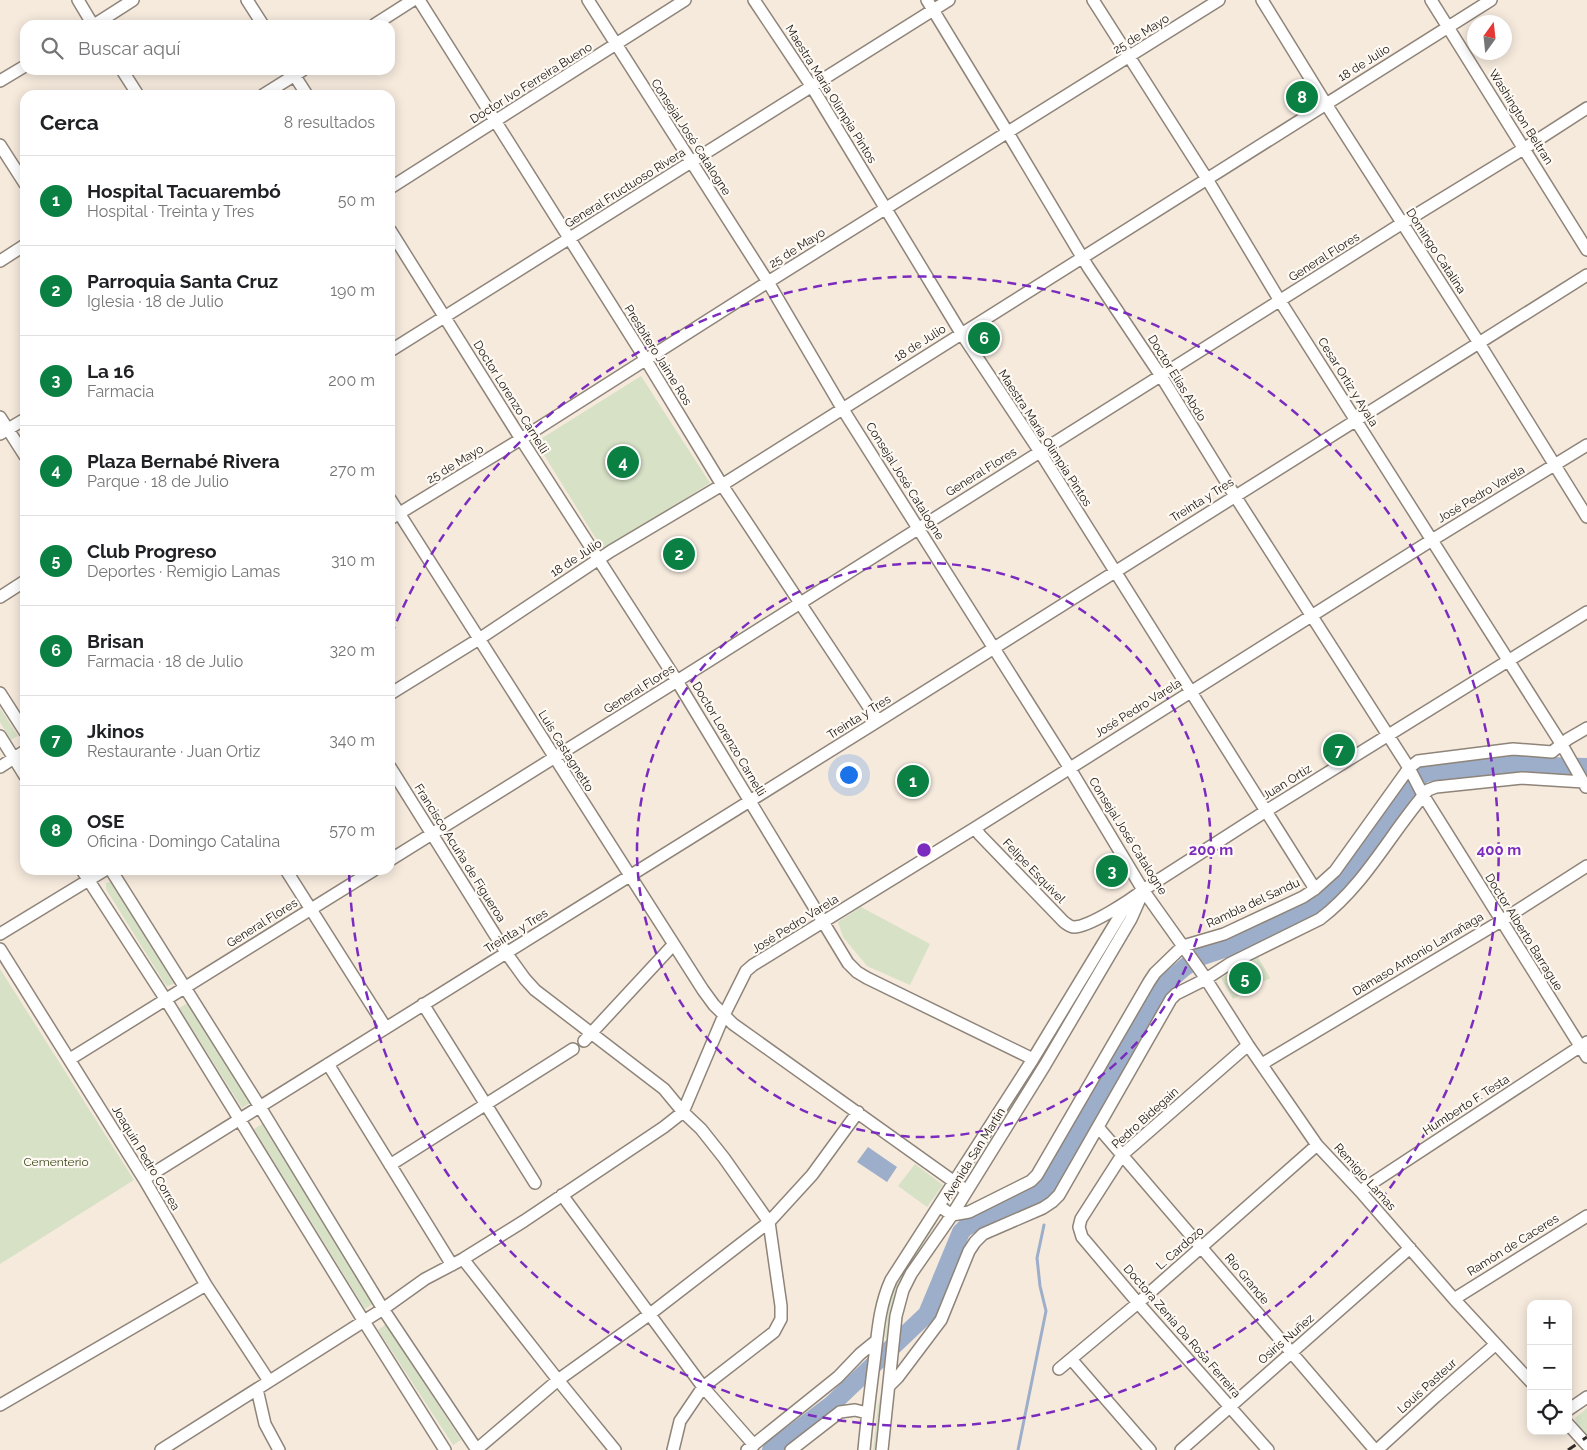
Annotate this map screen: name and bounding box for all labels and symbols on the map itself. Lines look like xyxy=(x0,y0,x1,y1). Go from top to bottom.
street label: 25 de Mayo xyxy=(1110,11,1172,57)
north arrow xyxy=(1467,15,1512,60)
street label: Maestra María Olimpia Pintos xyxy=(783,22,880,166)
street label: Doctor Ivo Ferreira Bueno xyxy=(467,40,595,126)
street label: 18 de Julio xyxy=(1336,42,1392,84)
street label: Washington Beltran xyxy=(1486,67,1556,167)
street label: Consejal José Catalogne xyxy=(648,76,734,198)
pin: 8 xyxy=(1286,78,1318,116)
street label: General Fructuoso Rivera xyxy=(562,145,688,231)
street label: Domingo Catalina xyxy=(1403,206,1469,296)
street label: 25 de Mayo xyxy=(766,225,828,271)
street label: General Flores xyxy=(1286,230,1362,284)
street label: Presbítero Jaime Ros xyxy=(621,302,695,408)
pin: 6 xyxy=(968,319,1000,357)
street label: 18 de Julio xyxy=(892,322,948,364)
street label: Doctor Elías Abdo xyxy=(1145,332,1209,424)
street label: Cesar Ortiz y Ayala xyxy=(1315,335,1381,429)
street label: Doctor Lorenzo Carnelli xyxy=(470,338,552,456)
street label: Maestra María Olimpia Pintos xyxy=(995,367,1095,509)
street label: Consejal José Catalogne xyxy=(863,420,947,542)
street label: 25 de Mayo xyxy=(424,442,486,486)
pin: 4 xyxy=(607,443,639,481)
street label: General Flores xyxy=(943,445,1019,499)
street label: José Pedro Varela xyxy=(1435,462,1527,526)
street label: Treinta y Tres xyxy=(1168,475,1236,525)
pin: 2 xyxy=(663,535,695,573)
street label: 18 de Julio xyxy=(548,536,604,580)
street label: General Flores xyxy=(601,662,677,716)
street label: José Pedro Varela xyxy=(1092,676,1184,740)
street label: Doctor Lorenzo Carnelli xyxy=(689,679,769,799)
street label: Treinta y Tres xyxy=(825,692,893,742)
street label: Luis Castagnetto xyxy=(535,708,597,794)
pin: 7 xyxy=(1323,731,1355,769)
street label: Juan Ortiz xyxy=(1260,761,1314,803)
your location xyxy=(836,762,862,788)
pin: 1 xyxy=(897,762,929,800)
street label: Consejal José Catalogne xyxy=(1086,775,1170,897)
street label: Francisco Acuña de Figueroa xyxy=(412,781,508,925)
street label: Felipe Esquivel xyxy=(1000,836,1069,907)
centre of rings xyxy=(915,841,933,859)
text: 200 m xyxy=(1189,841,1233,859)
text: 400 m xyxy=(1477,841,1521,859)
pin: 3 xyxy=(1096,852,1128,890)
street label: Doctor Alberto Barrague xyxy=(1482,871,1566,993)
street label: Rambla del Sandu xyxy=(1204,875,1302,931)
street label: José Pedro Varela xyxy=(749,892,841,956)
street label: General Flores xyxy=(224,896,300,950)
street label: Treinta y Tres xyxy=(482,906,550,956)
street label: Dámaso Antonio Larrañaga xyxy=(1350,909,1486,999)
pin: 5 xyxy=(1229,959,1261,997)
street label: Humberto F. Testa xyxy=(1420,1072,1512,1138)
street label: Pedro Bidegain xyxy=(1109,1084,1181,1152)
street label: Joaquin Pedro Correa xyxy=(109,1103,183,1213)
street label: Avenida San Martín xyxy=(940,1105,1008,1203)
street label: Remigio Lamas xyxy=(1331,1141,1399,1214)
park label: Cementerio xyxy=(23,1155,89,1169)
street label: Ramón de Caceres xyxy=(1465,1211,1562,1279)
street label: L. Cardozo xyxy=(1153,1224,1207,1272)
street label: Río Grande xyxy=(1222,1251,1272,1307)
street label: Doctora Zenia Da Rosa Ferreira xyxy=(1120,1262,1244,1400)
street label: Osiris Nuñez xyxy=(1255,1311,1317,1367)
street label: Louis Pasteur xyxy=(1395,1355,1460,1416)

